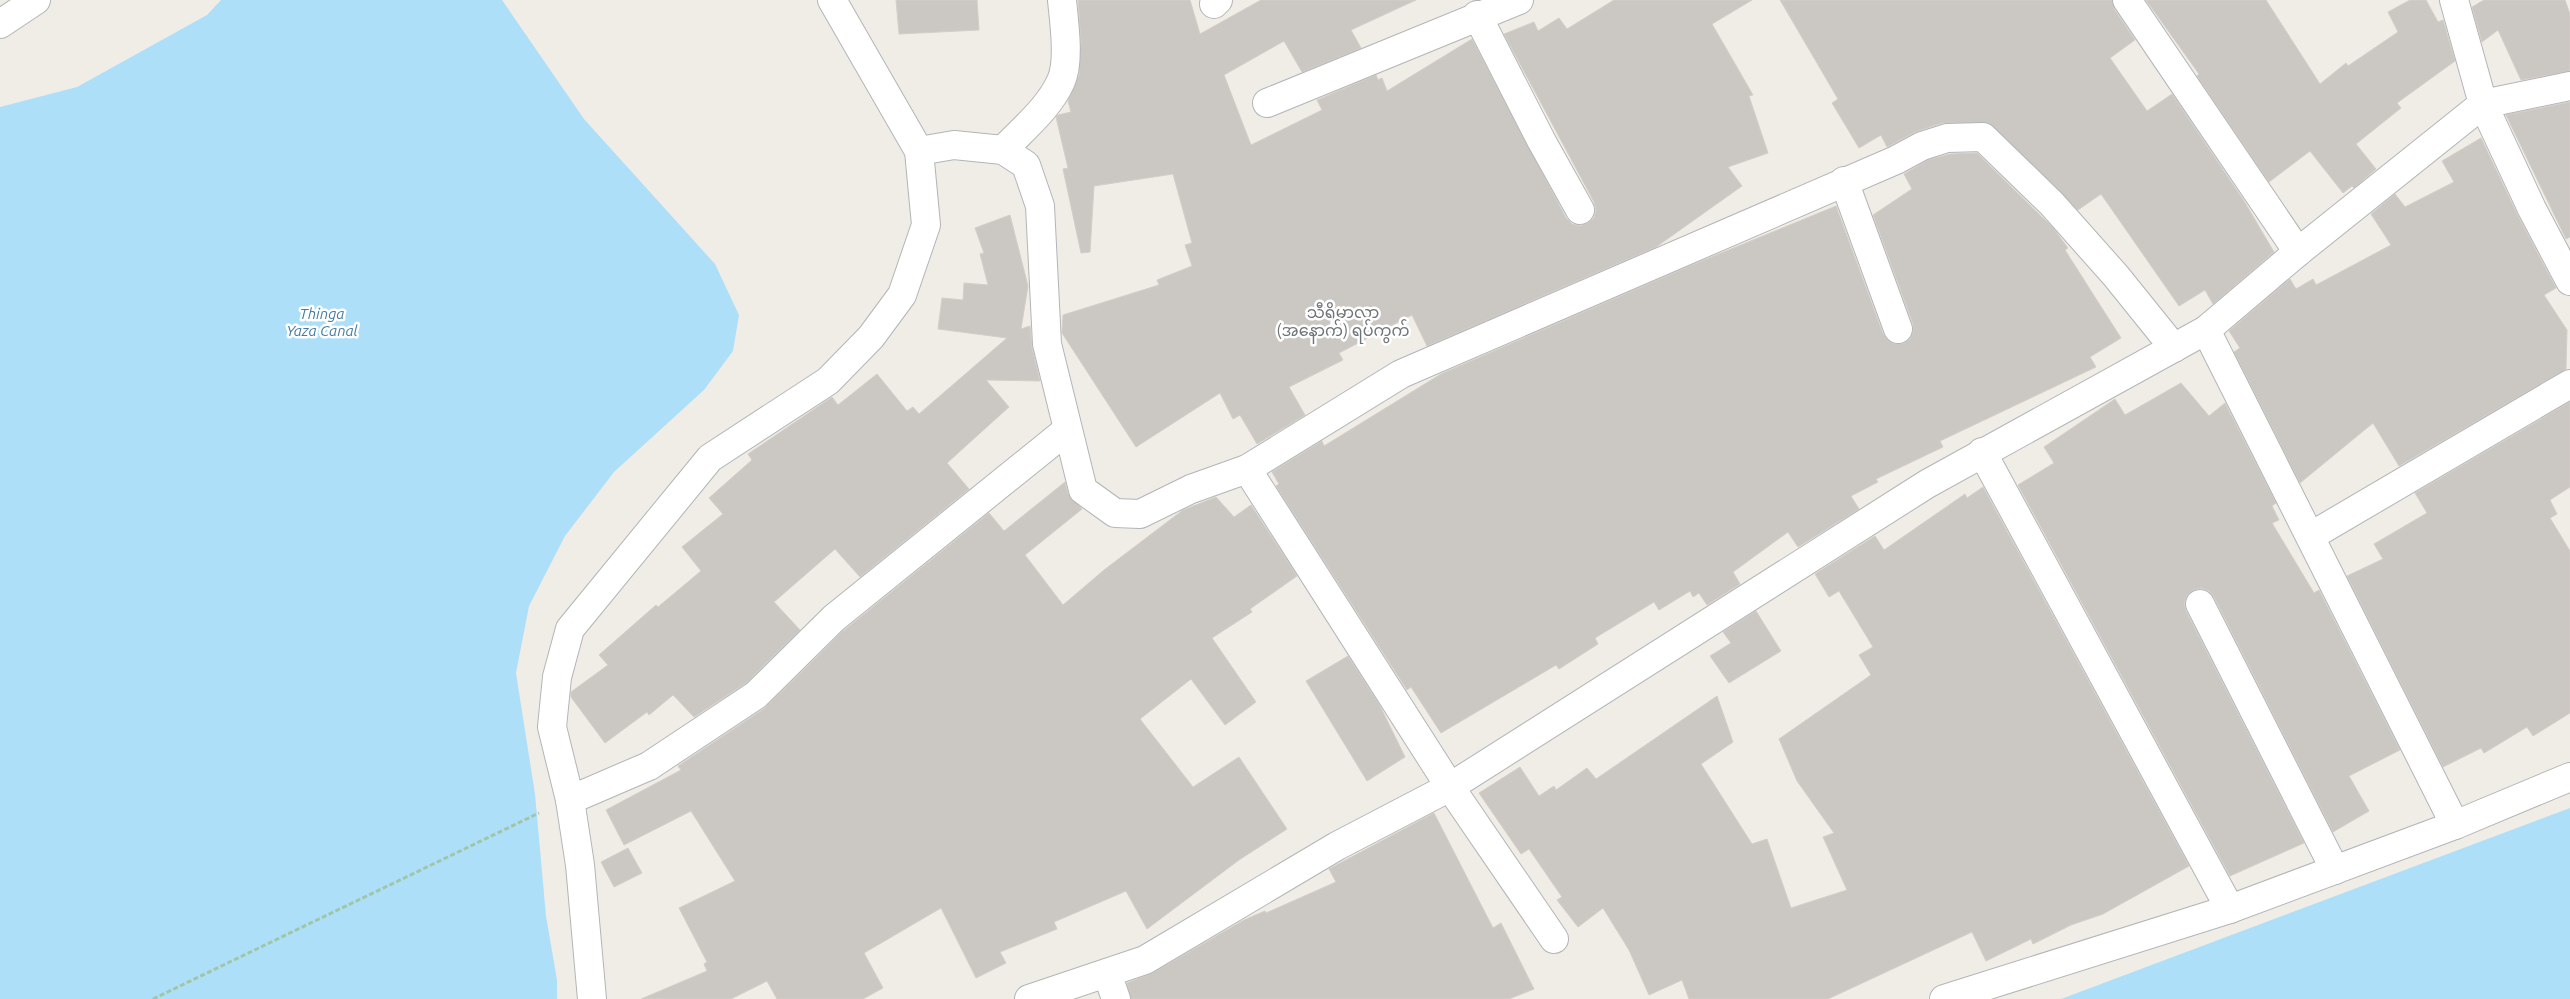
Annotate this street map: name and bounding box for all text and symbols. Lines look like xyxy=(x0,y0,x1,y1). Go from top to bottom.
district label: သီရိမာလာ (အနောက်) ရပ်ကွက် xyxy=(1277,302,1409,344)
water label: Thinga Yaza Canal xyxy=(286,305,359,339)

